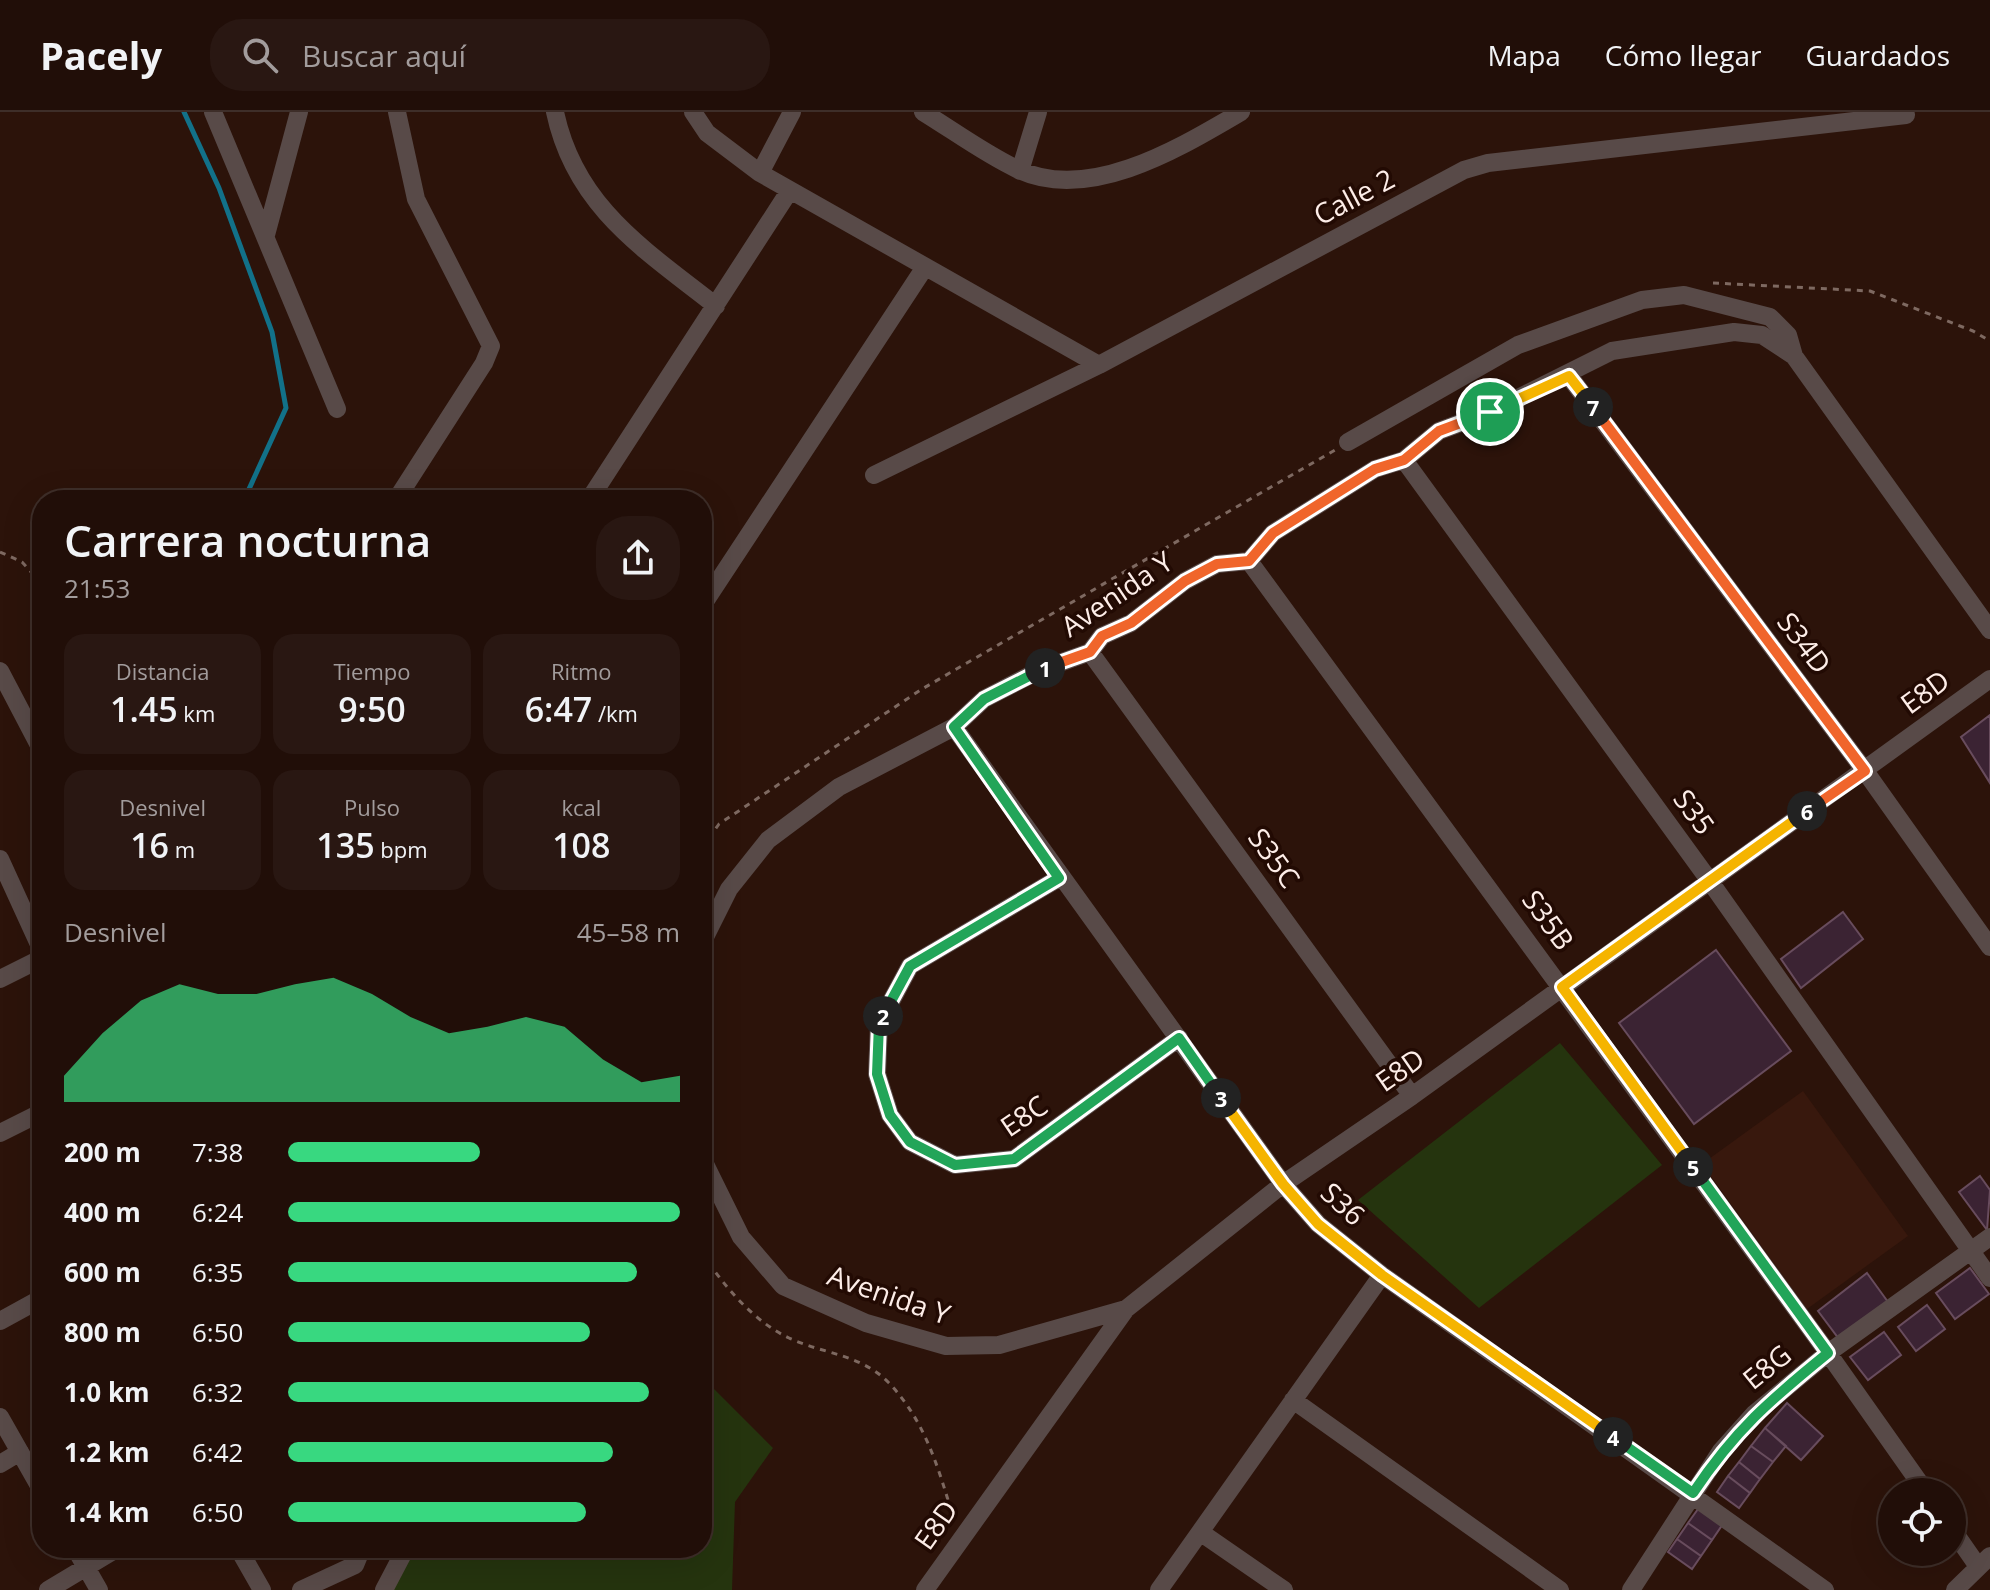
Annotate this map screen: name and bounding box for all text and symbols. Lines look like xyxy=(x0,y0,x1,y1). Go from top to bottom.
search box xyxy=(210,19,770,91)
text: Pacely xyxy=(40,29,162,81)
icon: search xyxy=(238,33,282,77)
text: Buscar aquí xyxy=(302,35,466,76)
text: Mapa xyxy=(1487,36,1561,74)
text: Cómo llegar xyxy=(1605,36,1761,74)
text: Guardados xyxy=(1805,36,1950,74)
street label: Calle 2 xyxy=(1306,159,1401,233)
pin xyxy=(1456,378,1524,446)
pin: 7 xyxy=(1573,387,1613,427)
icon: arrive xyxy=(1468,390,1512,434)
text: 7 xyxy=(1587,392,1599,422)
text: Carrera nocturna xyxy=(64,510,431,570)
button: share xyxy=(596,516,680,600)
street label: Avenida Y xyxy=(1053,542,1180,645)
text: 21:53 xyxy=(64,570,130,606)
street label: S34D xyxy=(1769,604,1840,681)
pin: 1 xyxy=(1025,648,1065,688)
text: 1 xyxy=(1039,653,1051,683)
text: Distancia xyxy=(116,656,210,686)
text: Tiempo xyxy=(333,656,411,686)
text: Ritmo xyxy=(551,656,612,686)
street label: E8D xyxy=(1892,661,1957,722)
text: 1.45 xyxy=(110,686,178,732)
text: 9:50 xyxy=(338,686,406,732)
text: 6:47 xyxy=(525,686,592,732)
text: km xyxy=(178,698,215,728)
text: /km xyxy=(592,698,638,728)
street label: S35 xyxy=(1666,781,1724,842)
pin: 6 xyxy=(1787,791,1827,831)
text: Desnivel xyxy=(119,792,206,822)
text: Pulso xyxy=(344,792,400,822)
text: kcal xyxy=(561,792,601,822)
text: 6 xyxy=(1801,796,1813,826)
street label: S35C xyxy=(1240,820,1309,895)
text: 16 xyxy=(130,822,169,868)
text: 135 xyxy=(316,822,375,868)
text: 108 xyxy=(552,822,610,868)
text: m xyxy=(169,834,195,864)
text: bpm xyxy=(375,834,428,864)
street label: S35B xyxy=(1514,882,1583,957)
text: Desnivel xyxy=(64,914,167,950)
text: 45–58 m xyxy=(577,914,680,950)
pin: 2 xyxy=(863,996,903,1036)
text: 2 xyxy=(877,1001,889,1031)
street label: E8D xyxy=(1367,1039,1432,1100)
pin: 3 xyxy=(1201,1078,1241,1118)
text: 3 xyxy=(1215,1083,1227,1113)
street label: E8C xyxy=(992,1086,1054,1145)
text: 200 m xyxy=(64,1134,141,1170)
text: 7:38 xyxy=(192,1134,243,1170)
pin: 5 xyxy=(1673,1147,1713,1187)
text: 5 xyxy=(1687,1152,1699,1182)
street label: S36 xyxy=(1313,1173,1374,1233)
text: 400 m xyxy=(64,1194,141,1230)
text: 6:24 xyxy=(192,1194,243,1230)
text: 600 m xyxy=(64,1254,141,1290)
text: 6:35 xyxy=(192,1254,243,1290)
street label: Avenida Y xyxy=(823,1255,956,1333)
text: 800 m xyxy=(64,1314,141,1350)
text: 6:50 xyxy=(192,1314,243,1350)
street label: E8G xyxy=(1734,1335,1799,1397)
text: 1.0 km xyxy=(64,1374,150,1410)
text: 6:32 xyxy=(192,1374,243,1410)
pin: 4 xyxy=(1593,1417,1633,1457)
text: 4 xyxy=(1607,1422,1619,1452)
text: 1.2 km xyxy=(64,1434,150,1470)
text: 6:42 xyxy=(192,1434,243,1470)
map controls xyxy=(1878,1478,1966,1566)
button: locate xyxy=(1878,1478,1966,1566)
street label: E8D xyxy=(905,1492,966,1557)
text: 1.4 km xyxy=(64,1494,150,1530)
text: 6:50 xyxy=(192,1494,243,1530)

